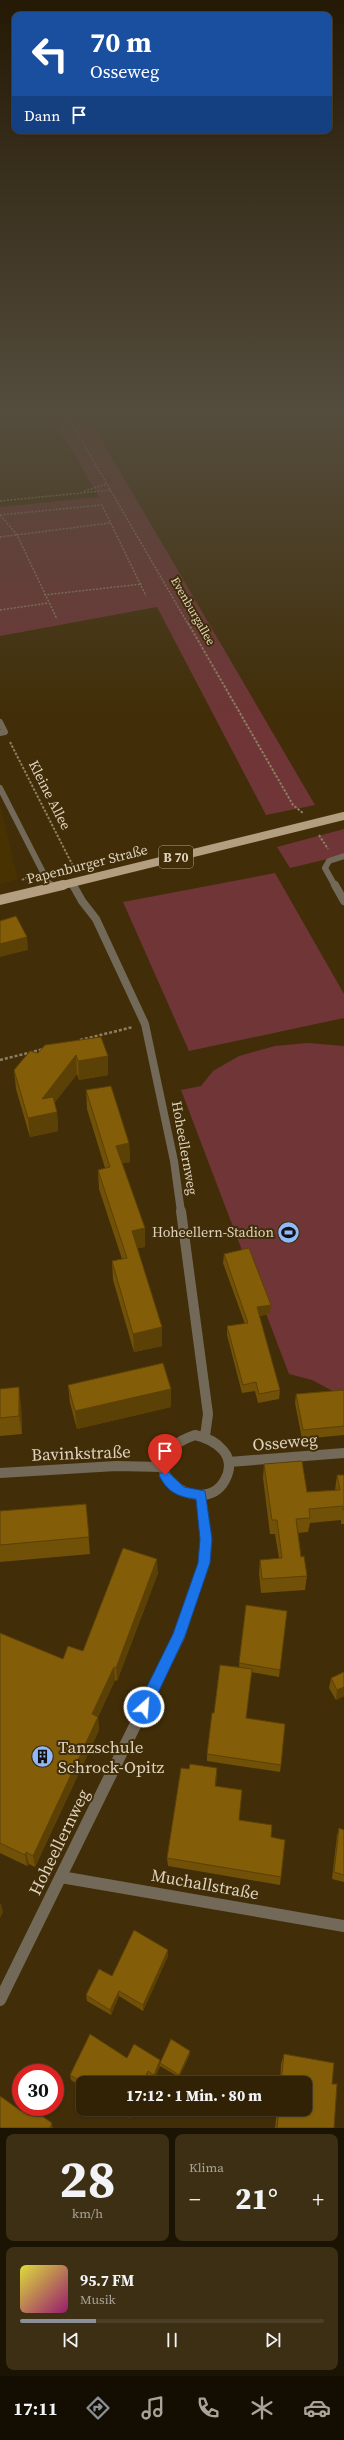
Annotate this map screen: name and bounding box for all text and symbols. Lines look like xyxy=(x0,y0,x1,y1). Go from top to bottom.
text: 70 m xyxy=(90,23,152,61)
icon: left xyxy=(24,28,76,80)
text: Osseweg xyxy=(90,59,159,84)
icon: arrive xyxy=(68,104,90,126)
text: Dann xyxy=(24,105,60,126)
street label: Evenburgallee xyxy=(167,574,219,648)
street label: Kleine Allee xyxy=(24,757,76,833)
street label: Papenburger Straße xyxy=(24,839,150,889)
road number: B 70 xyxy=(159,846,193,868)
street label: Hoheellernweg xyxy=(167,1099,203,1197)
sports icon: Hoheellern-Stadion xyxy=(276,1219,302,1245)
place label: Hoheellern-Stadion xyxy=(152,1222,275,1242)
street label: Osseweg xyxy=(251,1427,319,1457)
pin xyxy=(148,1434,182,1475)
street label: Bavinkstraße xyxy=(31,1439,131,1467)
icon: arrive xyxy=(154,1440,176,1462)
position arrow xyxy=(123,1686,165,1728)
place label: Tanzschule Schrock-Opitz xyxy=(58,1735,164,1779)
building icon: Tanzschule Schrock-Opitz xyxy=(30,1744,56,1770)
street label: Hoheellernweg xyxy=(23,1785,95,1899)
street label: Muchallstraße xyxy=(149,1863,261,1905)
speed limit sign: 30 xyxy=(12,2064,64,2116)
text: 17:12 · 1 Min. · 80 m xyxy=(126,2085,262,2106)
text: 28 xyxy=(59,2143,116,2214)
text: Klima xyxy=(189,2159,224,2176)
text: 21° xyxy=(235,2178,278,2219)
text: − xyxy=(189,2184,201,2214)
text: + xyxy=(312,2184,324,2214)
text: km/h xyxy=(72,2205,103,2222)
text: 95.7 FM xyxy=(80,2270,134,2291)
text: Musik xyxy=(80,2291,116,2308)
icon: previous xyxy=(60,2329,82,2351)
icon: pause xyxy=(161,2329,183,2351)
icon: next xyxy=(262,2329,284,2351)
icon: directions xyxy=(84,2394,112,2422)
icon: music xyxy=(139,2394,167,2422)
icon: phone xyxy=(194,2394,222,2422)
icon: climate xyxy=(248,2394,276,2422)
icon: car xyxy=(303,2394,331,2422)
text: 17:11 xyxy=(13,2396,58,2421)

